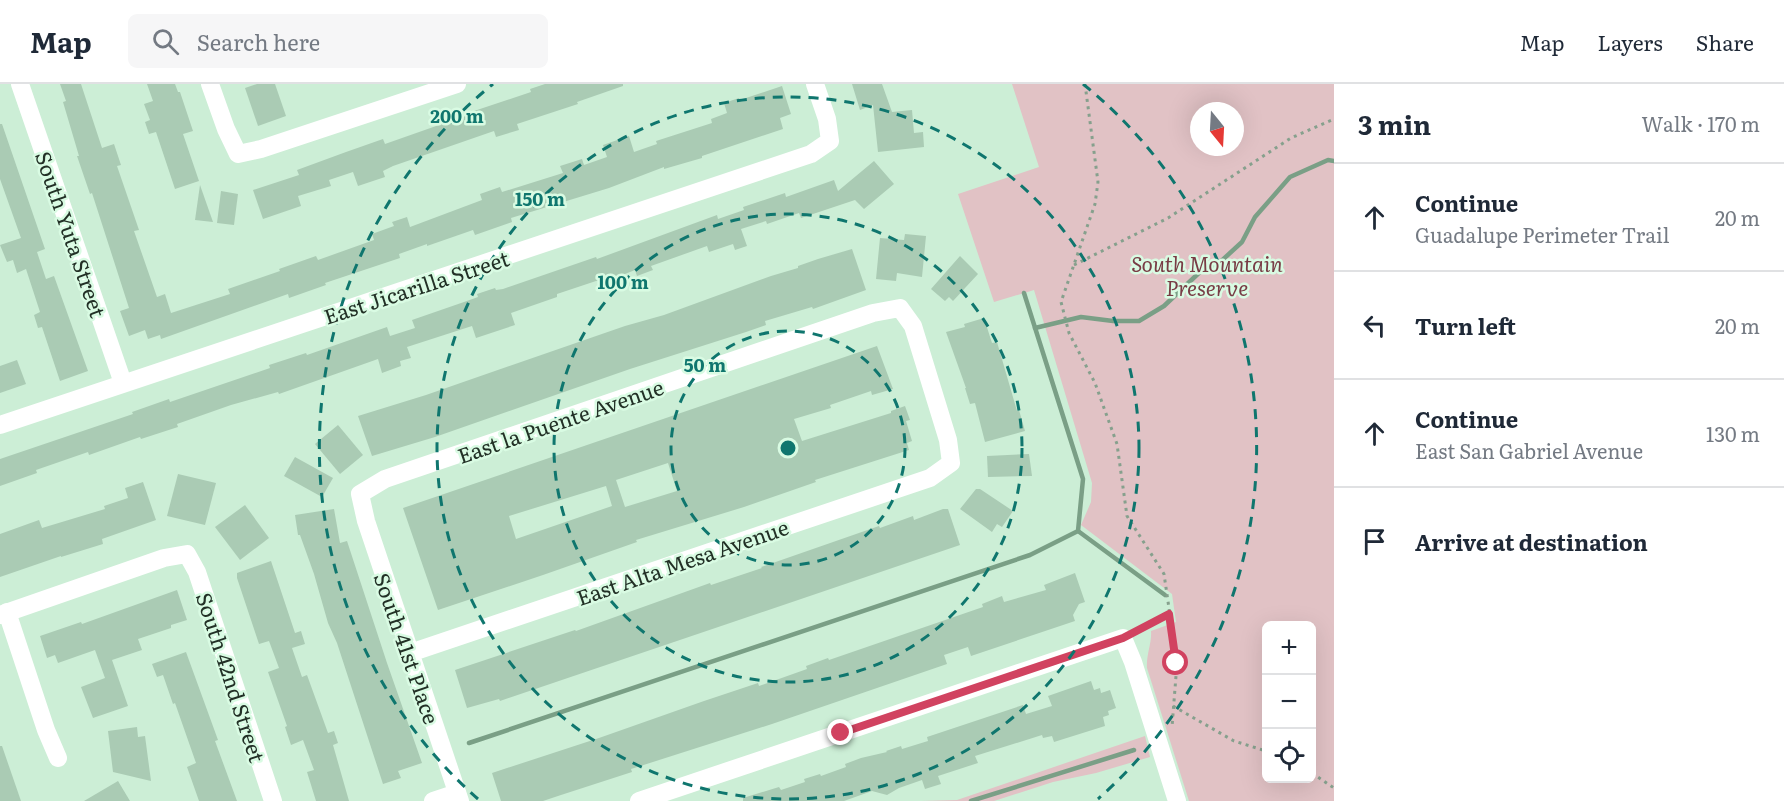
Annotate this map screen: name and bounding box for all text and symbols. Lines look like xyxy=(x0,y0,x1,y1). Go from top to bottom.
search box xyxy=(128,14,548,68)
text: Map xyxy=(30,20,92,62)
icon: search xyxy=(149,25,182,58)
text: Search here xyxy=(197,25,320,58)
text: Map xyxy=(1520,26,1565,57)
text: Layers xyxy=(1598,26,1663,57)
text: Share xyxy=(1696,26,1754,57)
text: 200 m xyxy=(430,102,484,129)
north arrow xyxy=(1190,102,1244,156)
text: 3 min xyxy=(1358,104,1431,143)
text: Walk · 170 m xyxy=(1642,108,1760,138)
street label: South Yuta Street xyxy=(29,147,115,322)
text: 150 m xyxy=(515,185,565,212)
text: Continue xyxy=(1415,186,1518,219)
icon: ahead xyxy=(1358,201,1391,234)
text: 20 m xyxy=(1715,202,1760,232)
text: Guadalupe Perimeter Trail xyxy=(1415,219,1669,249)
street label: East Jicarilla Street xyxy=(319,241,513,331)
park label: South Mountain Preserve xyxy=(1131,247,1283,302)
text: 100 m xyxy=(597,268,649,295)
icon: left xyxy=(1358,309,1391,342)
text: Turn left xyxy=(1415,309,1516,342)
text: 20 m xyxy=(1715,310,1760,340)
text: 50 m xyxy=(684,351,726,378)
street label: East la Puente Avenue xyxy=(453,370,667,470)
text: Continue xyxy=(1415,402,1518,435)
icon: ahead xyxy=(1358,417,1391,450)
text: 130 m xyxy=(1706,418,1760,448)
text: East San Gabriel Avenue xyxy=(1415,435,1643,465)
centre of rings xyxy=(778,438,798,458)
street label: East Alta Mesa Avenue xyxy=(572,510,792,612)
icon: arrive xyxy=(1358,525,1391,558)
text: Arrive at destination xyxy=(1415,525,1648,558)
street label: South 41st Place xyxy=(368,568,448,728)
street label: South 42nd Street xyxy=(190,588,274,767)
map controls xyxy=(1262,621,1316,783)
button: + xyxy=(1262,621,1316,675)
route start xyxy=(1162,649,1188,675)
button: − xyxy=(1262,675,1316,729)
route end xyxy=(827,719,853,745)
button: locate xyxy=(1262,729,1316,783)

